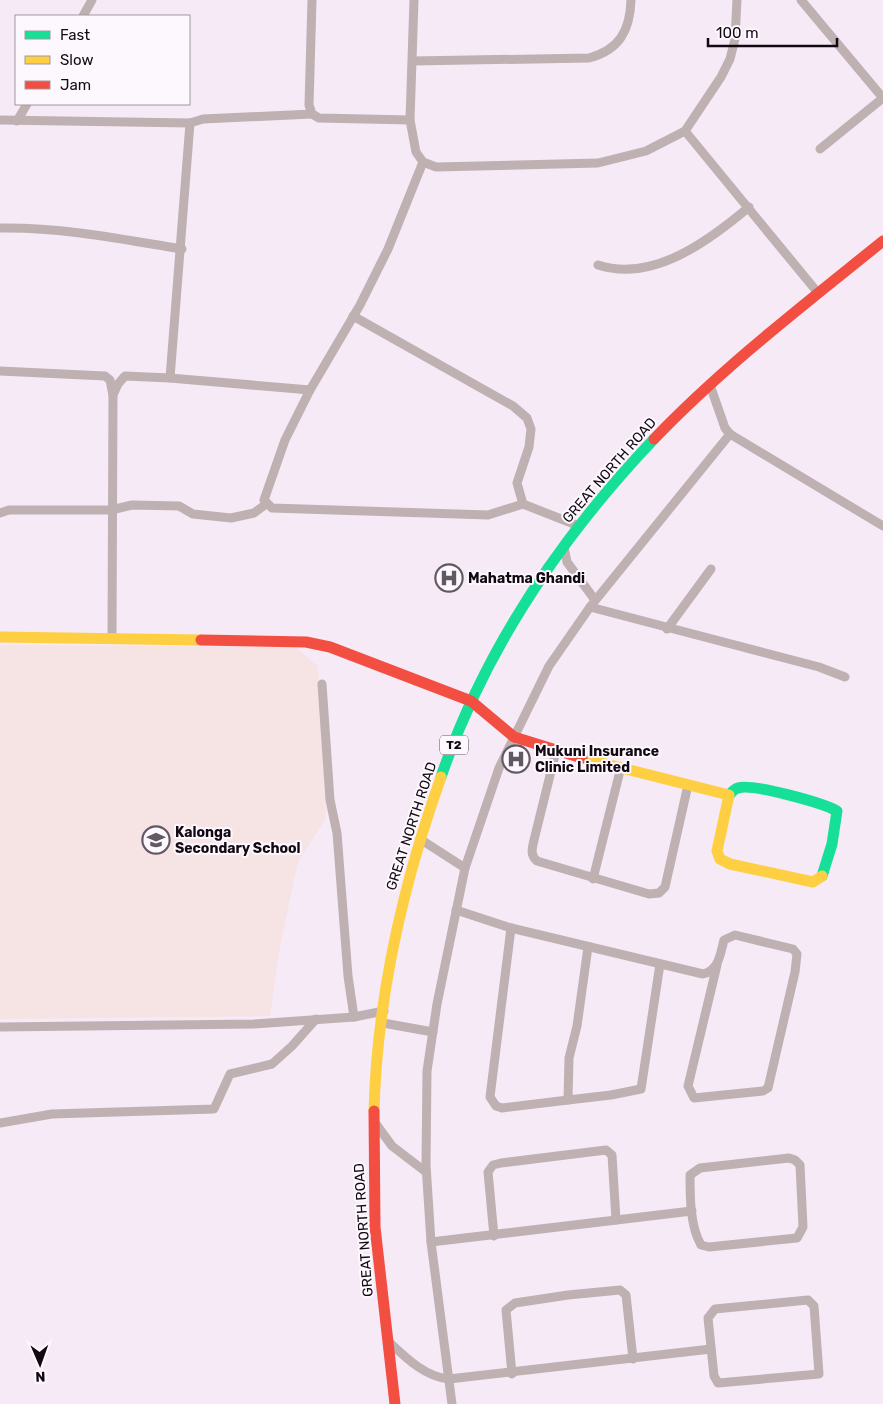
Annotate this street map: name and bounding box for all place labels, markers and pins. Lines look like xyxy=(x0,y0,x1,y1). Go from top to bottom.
hospital icon: Mahatma Ghandi xyxy=(434,563,464,593)
place label: Mahatma Ghandi xyxy=(468,570,585,587)
place label: Mukuni Insurance Clinic Limited xyxy=(535,743,659,776)
hospital icon: Mukuni Insurance Clinic Limited xyxy=(501,744,531,774)
place label: Kalonga Secondary School xyxy=(175,824,301,857)
school or university icon: Kalonga Secondary School xyxy=(141,825,171,855)

